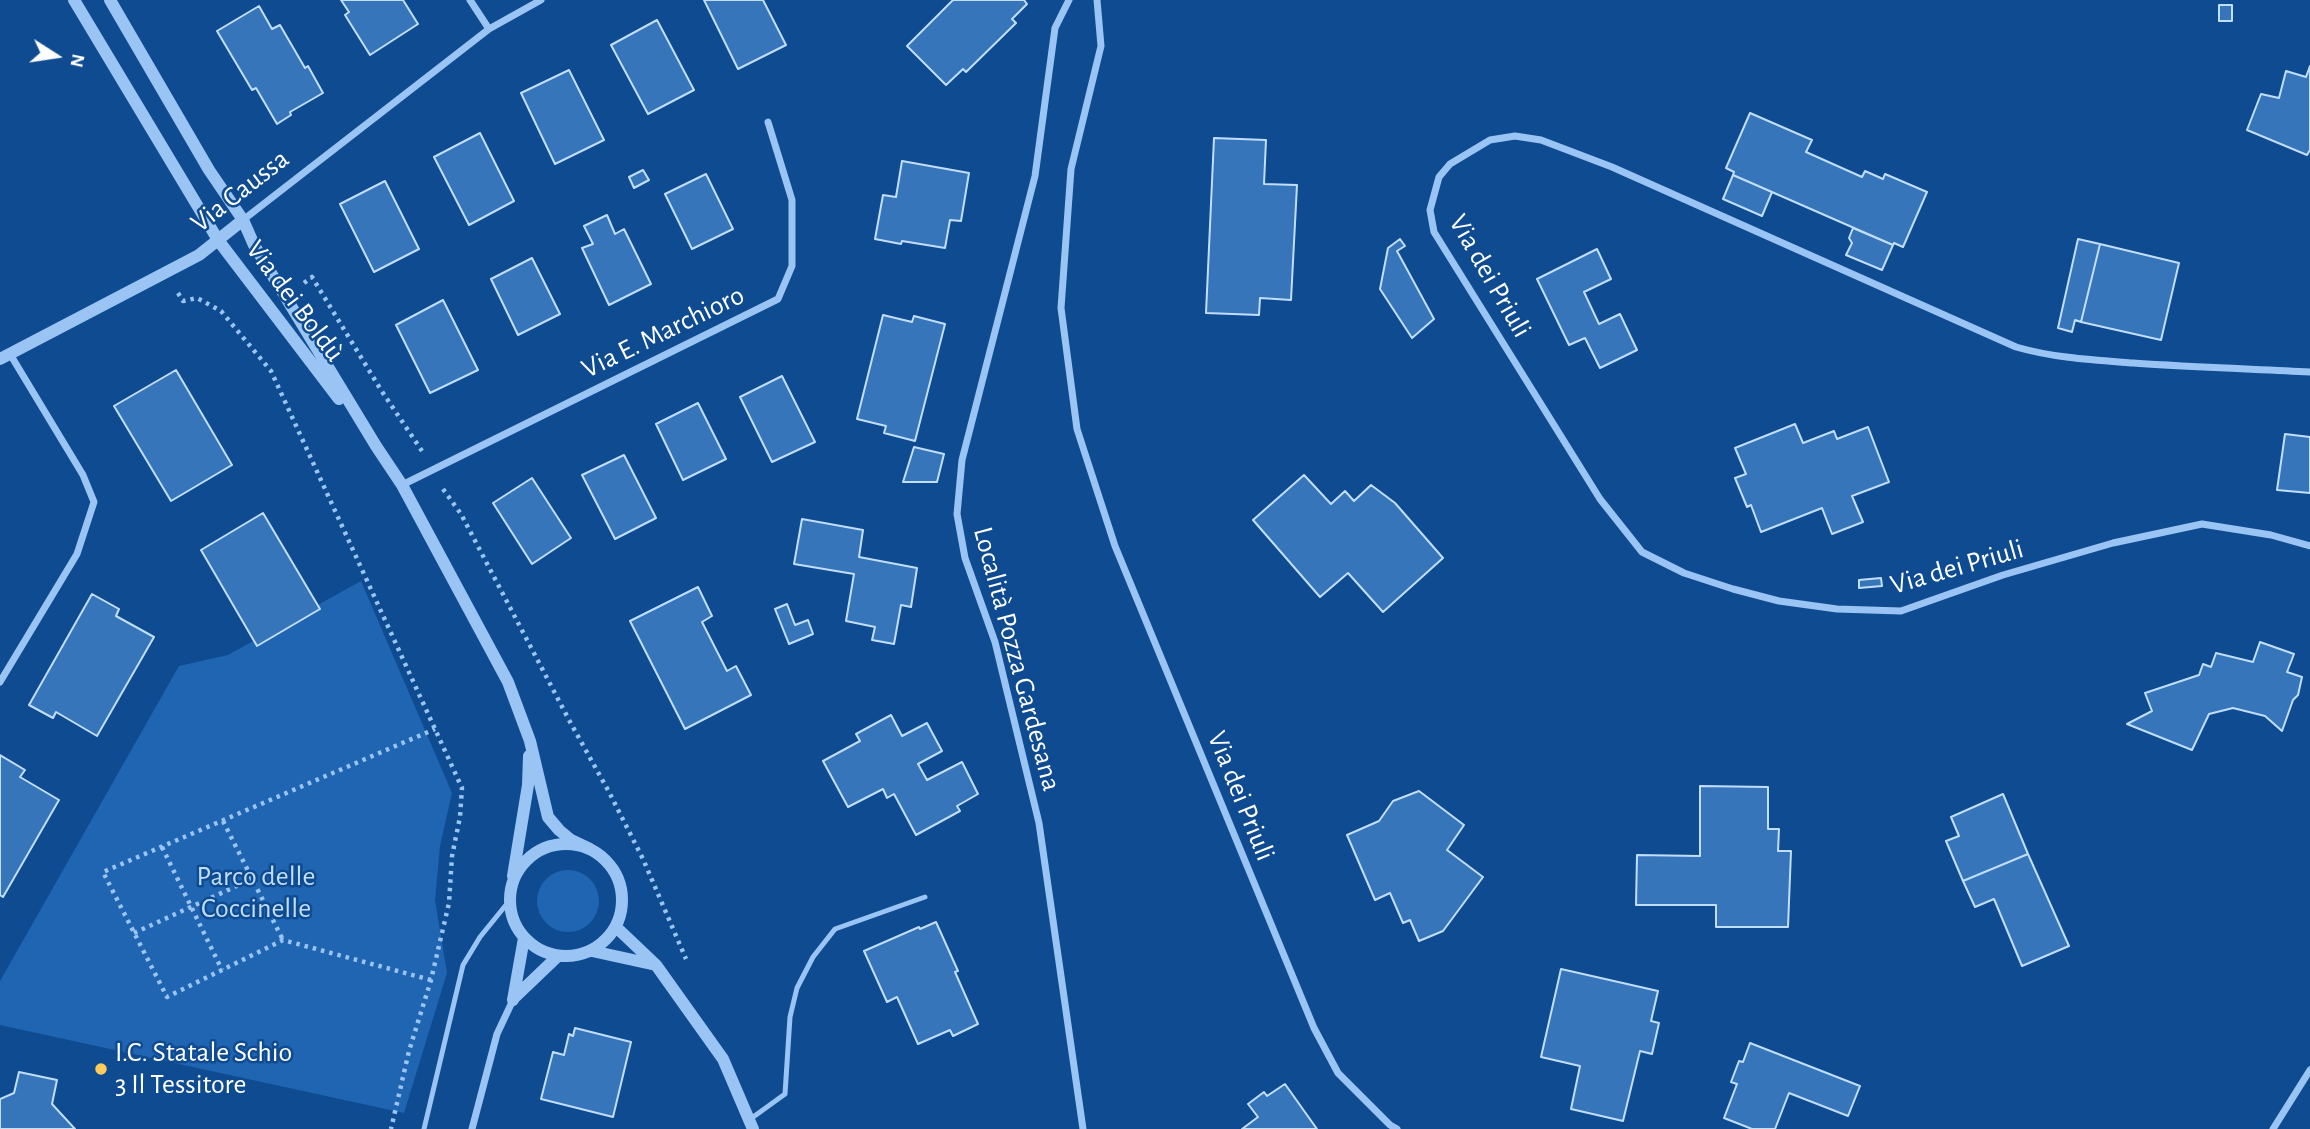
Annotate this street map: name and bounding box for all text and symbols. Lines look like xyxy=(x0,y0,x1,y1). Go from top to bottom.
north arrow xyxy=(21,21,91,91)
text: N xyxy=(66,52,88,69)
street label: Via Caussa xyxy=(184,142,296,240)
street label: Via dei Priuli xyxy=(1441,208,1539,344)
street label: Via dei Boldù xyxy=(239,234,351,368)
street label: Via E. Marchioro xyxy=(576,278,750,386)
street label: Località Pozza Gardesana xyxy=(966,523,1068,795)
street label: Via dei Priuli xyxy=(1887,532,2027,602)
street label: Via dei Priuli xyxy=(1200,726,1282,866)
park label: Parco delle Coccinelle xyxy=(197,860,315,926)
place label: I.C. Statale Schio 3 Il Tessitore xyxy=(115,1036,292,1102)
marker: I.C. Statale Schio 3 Il Tessitore xyxy=(93,1061,109,1077)

